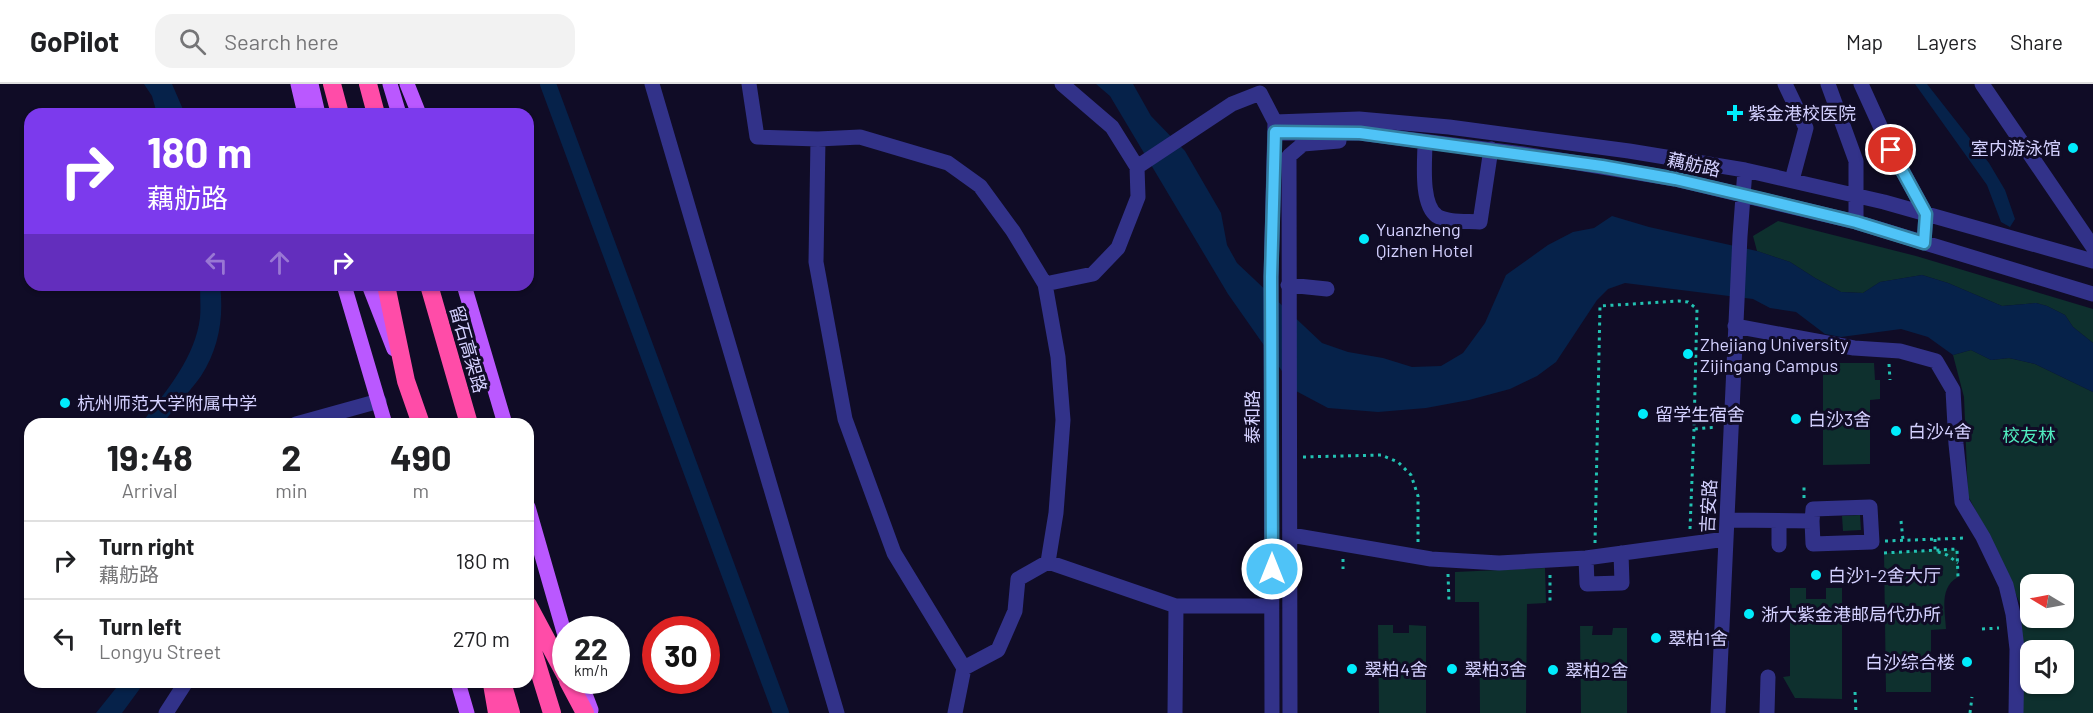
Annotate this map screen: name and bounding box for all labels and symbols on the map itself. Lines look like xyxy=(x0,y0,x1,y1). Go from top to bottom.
place label: 紫金港校医院 xyxy=(1748,102,1856,124)
marker: 紫金港校医院 xyxy=(1726,104,1744,122)
pin xyxy=(1865,124,1916,175)
place label: 室内游泳馆 xyxy=(1971,137,2061,159)
marker: 室内游泳馆 xyxy=(2066,141,2080,155)
street label: 藕舫路 xyxy=(1665,148,1723,180)
place label: Yuanzheng Qizhen Hotel xyxy=(1376,218,1473,261)
marker: Yuanzheng Qizhen Hotel xyxy=(1357,232,1371,246)
street label: 留石高架路 xyxy=(446,303,492,395)
place label: Zhejiang University Zijingang Campus xyxy=(1700,333,1849,376)
marker: Zhejiang University Zijingang Campus xyxy=(1681,347,1695,361)
street label: 泰和路 xyxy=(1241,390,1263,444)
place label: 杭州师范大学附属中学 xyxy=(77,392,257,414)
marker: 杭州师范大学附属中学 xyxy=(58,396,72,410)
place label: 留学生宿舍 xyxy=(1655,403,1745,425)
marker: 留学生宿舍 xyxy=(1636,407,1650,421)
place label: 白沙3舍 xyxy=(1808,408,1871,430)
marker: 白沙3舍 xyxy=(1789,412,1803,426)
place label: 白沙4舍 xyxy=(1908,420,1972,442)
marker: 白沙4舍 xyxy=(1889,424,1903,438)
park label: 校友林 xyxy=(2002,424,2056,446)
street label: 吉安路 xyxy=(1696,478,1720,534)
position arrow xyxy=(1240,537,1304,601)
place label: 白沙1-2舍大厅 xyxy=(1828,564,1941,586)
marker: 白沙1-2舍大厅 xyxy=(1809,568,1823,582)
north arrow xyxy=(2020,574,2074,628)
place label: 浙大紫金港邮局代办所 xyxy=(1761,603,1941,625)
marker: 浙大紫金港邮局代办所 xyxy=(1742,607,1756,621)
speed limit sign: 30 xyxy=(642,616,720,694)
place label: 翠柏1舍 xyxy=(1668,627,1728,649)
marker: 翠柏1舍 xyxy=(1649,631,1663,645)
place label: 白沙综合楼 xyxy=(1865,651,1955,673)
marker: 白沙综合楼 xyxy=(1960,655,1974,669)
place label: 翠柏4舍 xyxy=(1364,658,1428,680)
place label: 翠柏3舍 xyxy=(1464,658,1527,680)
place label: 翠柏2舍 xyxy=(1565,659,1629,681)
marker: 翠柏4舍 xyxy=(1345,662,1359,676)
marker: 翠柏3舍 xyxy=(1445,662,1459,676)
marker: 翠柏2舍 xyxy=(1546,663,1560,677)

